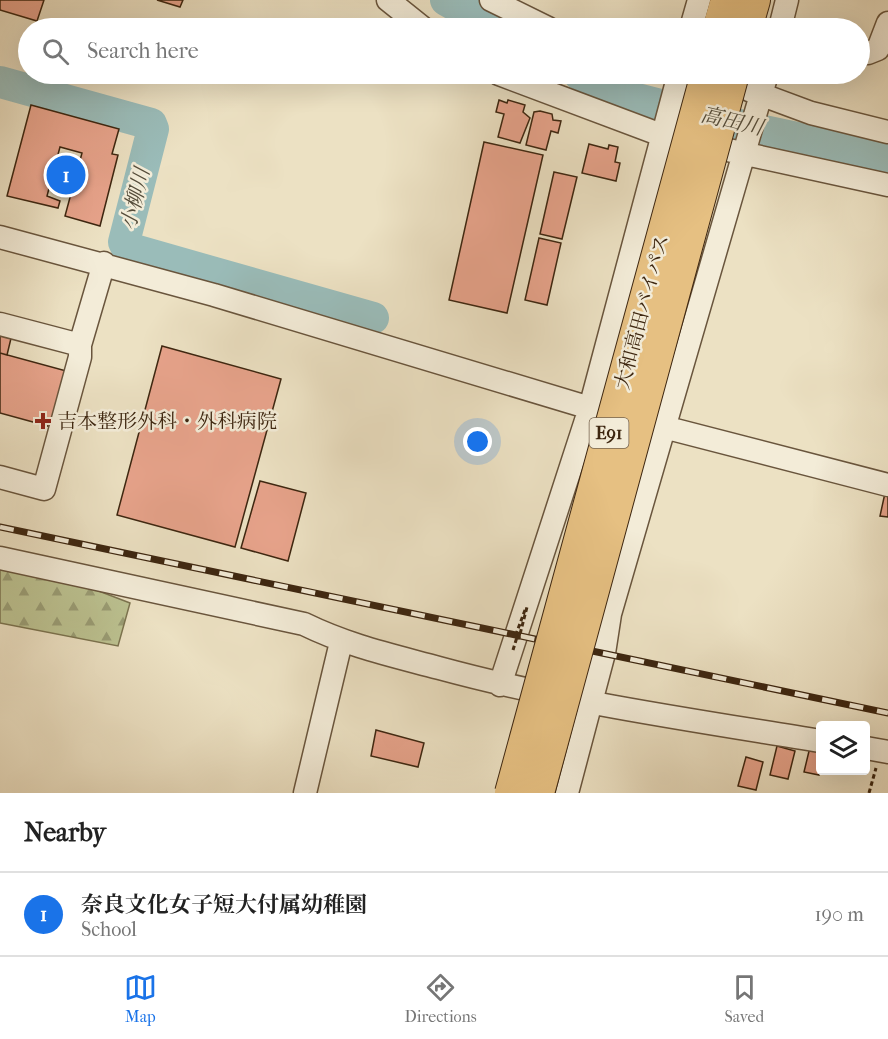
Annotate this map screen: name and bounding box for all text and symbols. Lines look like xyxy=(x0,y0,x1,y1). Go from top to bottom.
search box xyxy=(18,18,870,84)
icon: search xyxy=(39,35,72,68)
text: Search here xyxy=(87,38,199,64)
water label: 高田川 xyxy=(699,102,767,140)
pin: 1 xyxy=(46,152,86,198)
water label: 小柳川 xyxy=(116,164,155,232)
street label: 大和高田バイパス xyxy=(610,232,674,392)
place label: 吉本整形外科・外科病院 xyxy=(57,410,277,433)
marker: 吉本整形外科・外科病院 xyxy=(34,412,52,430)
road number: E91 xyxy=(590,418,628,448)
your location xyxy=(463,427,492,456)
map controls xyxy=(816,721,870,775)
button: layers xyxy=(816,721,870,775)
text: Nearby xyxy=(24,817,106,848)
text: 奈良文化女子短大付属幼稚園 xyxy=(81,892,367,918)
text: 1 xyxy=(40,903,47,926)
text: 190 m xyxy=(814,903,864,926)
text: School xyxy=(81,918,137,941)
tab: Map xyxy=(124,971,157,1026)
tab: Directions xyxy=(405,971,477,1026)
tab: Saved xyxy=(724,971,764,1026)

